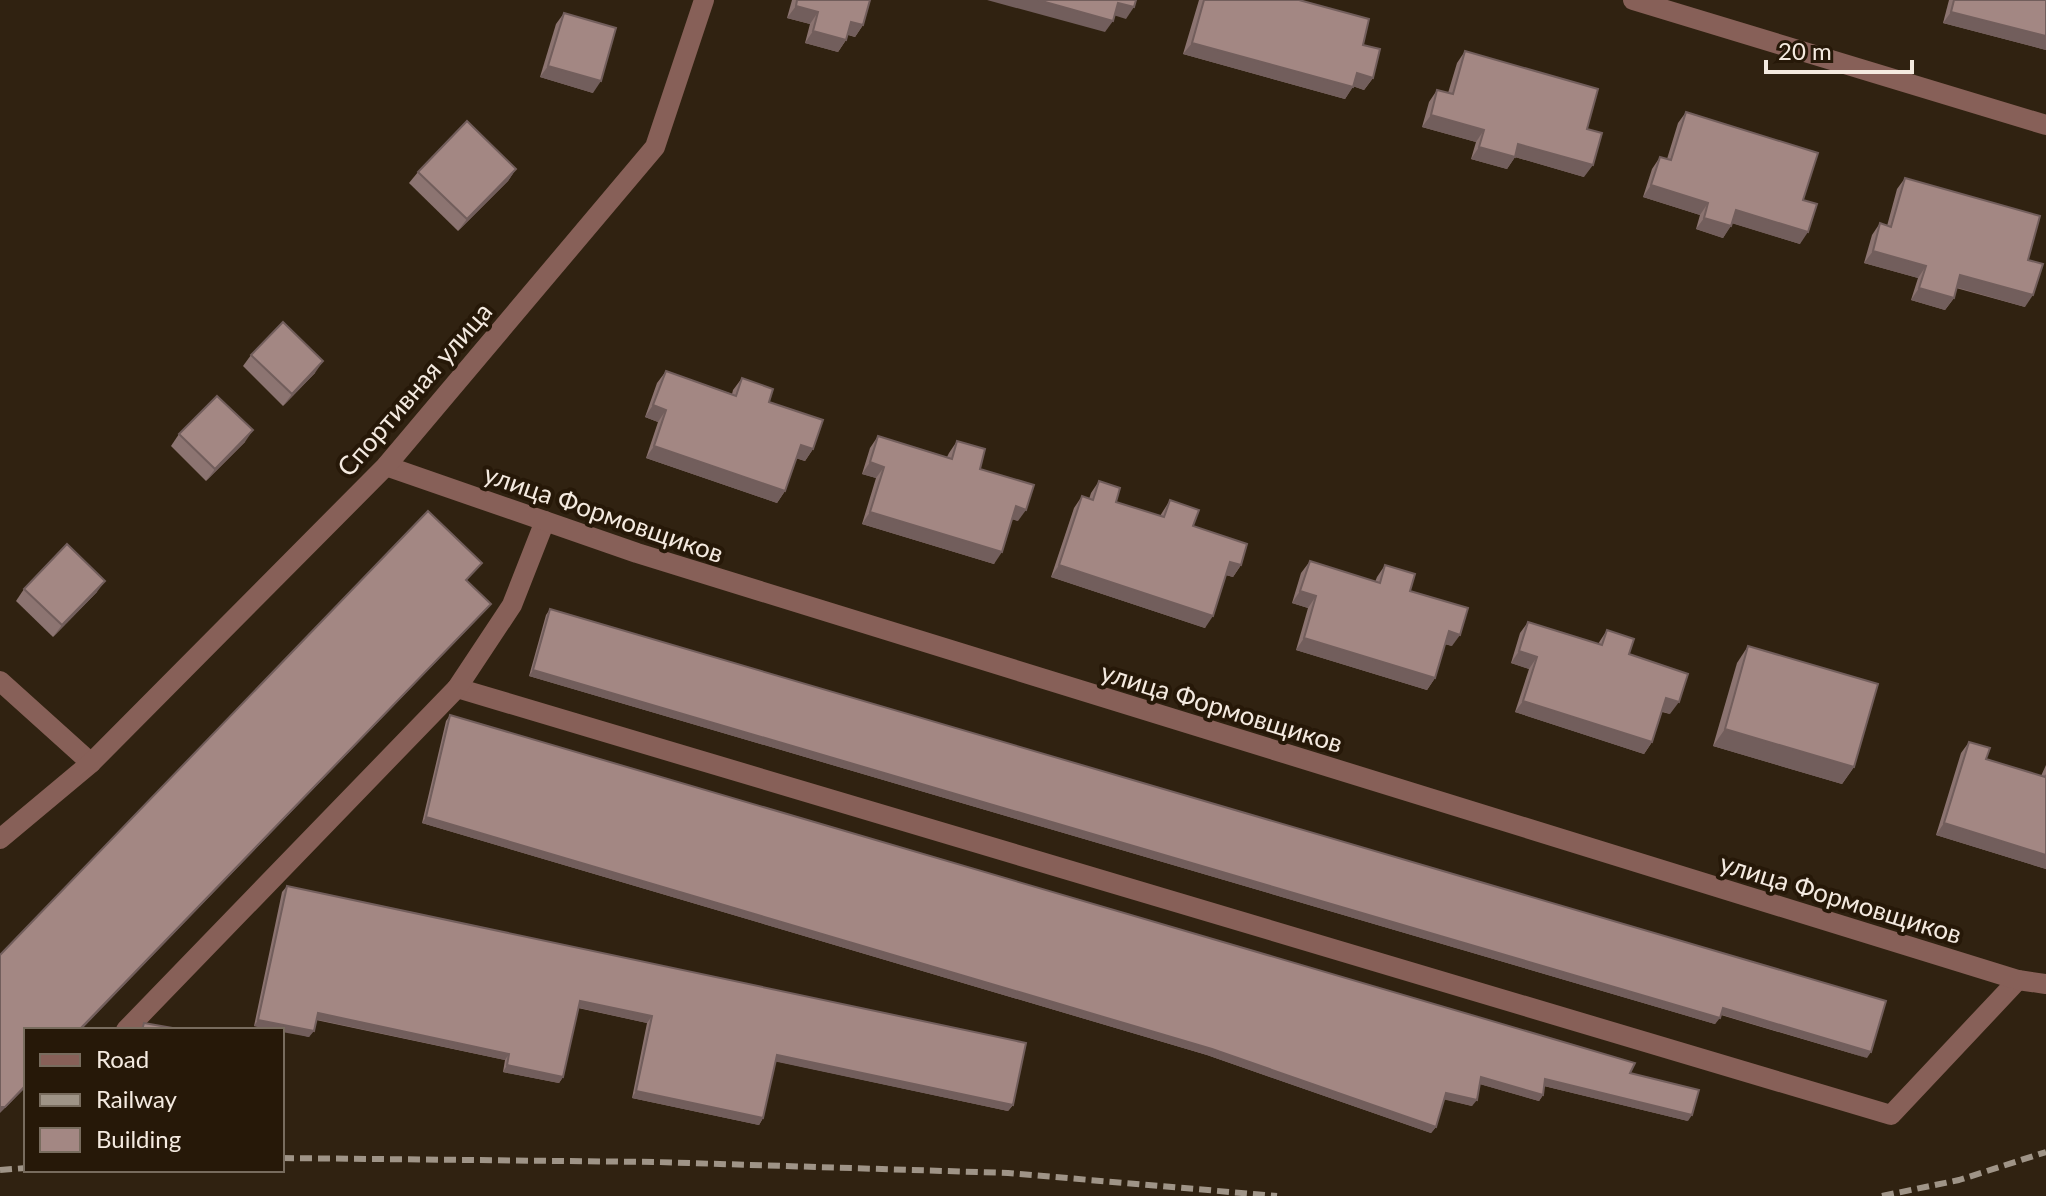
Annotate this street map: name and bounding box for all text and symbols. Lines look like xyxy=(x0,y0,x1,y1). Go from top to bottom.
scale bar xyxy=(1766,24,1912,74)
text: 20 m xyxy=(1778,36,1832,65)
street label: Спортивная улица xyxy=(330,296,498,482)
street label: улица Формовщиков xyxy=(480,457,728,569)
street label: улица Формовщиков xyxy=(1097,655,1347,759)
street label: улица Формовщиков xyxy=(1716,846,1966,950)
legend xyxy=(24,1028,284,1172)
text: Road xyxy=(96,1044,149,1073)
text: Railway xyxy=(96,1084,178,1113)
text: Building xyxy=(96,1124,181,1153)

